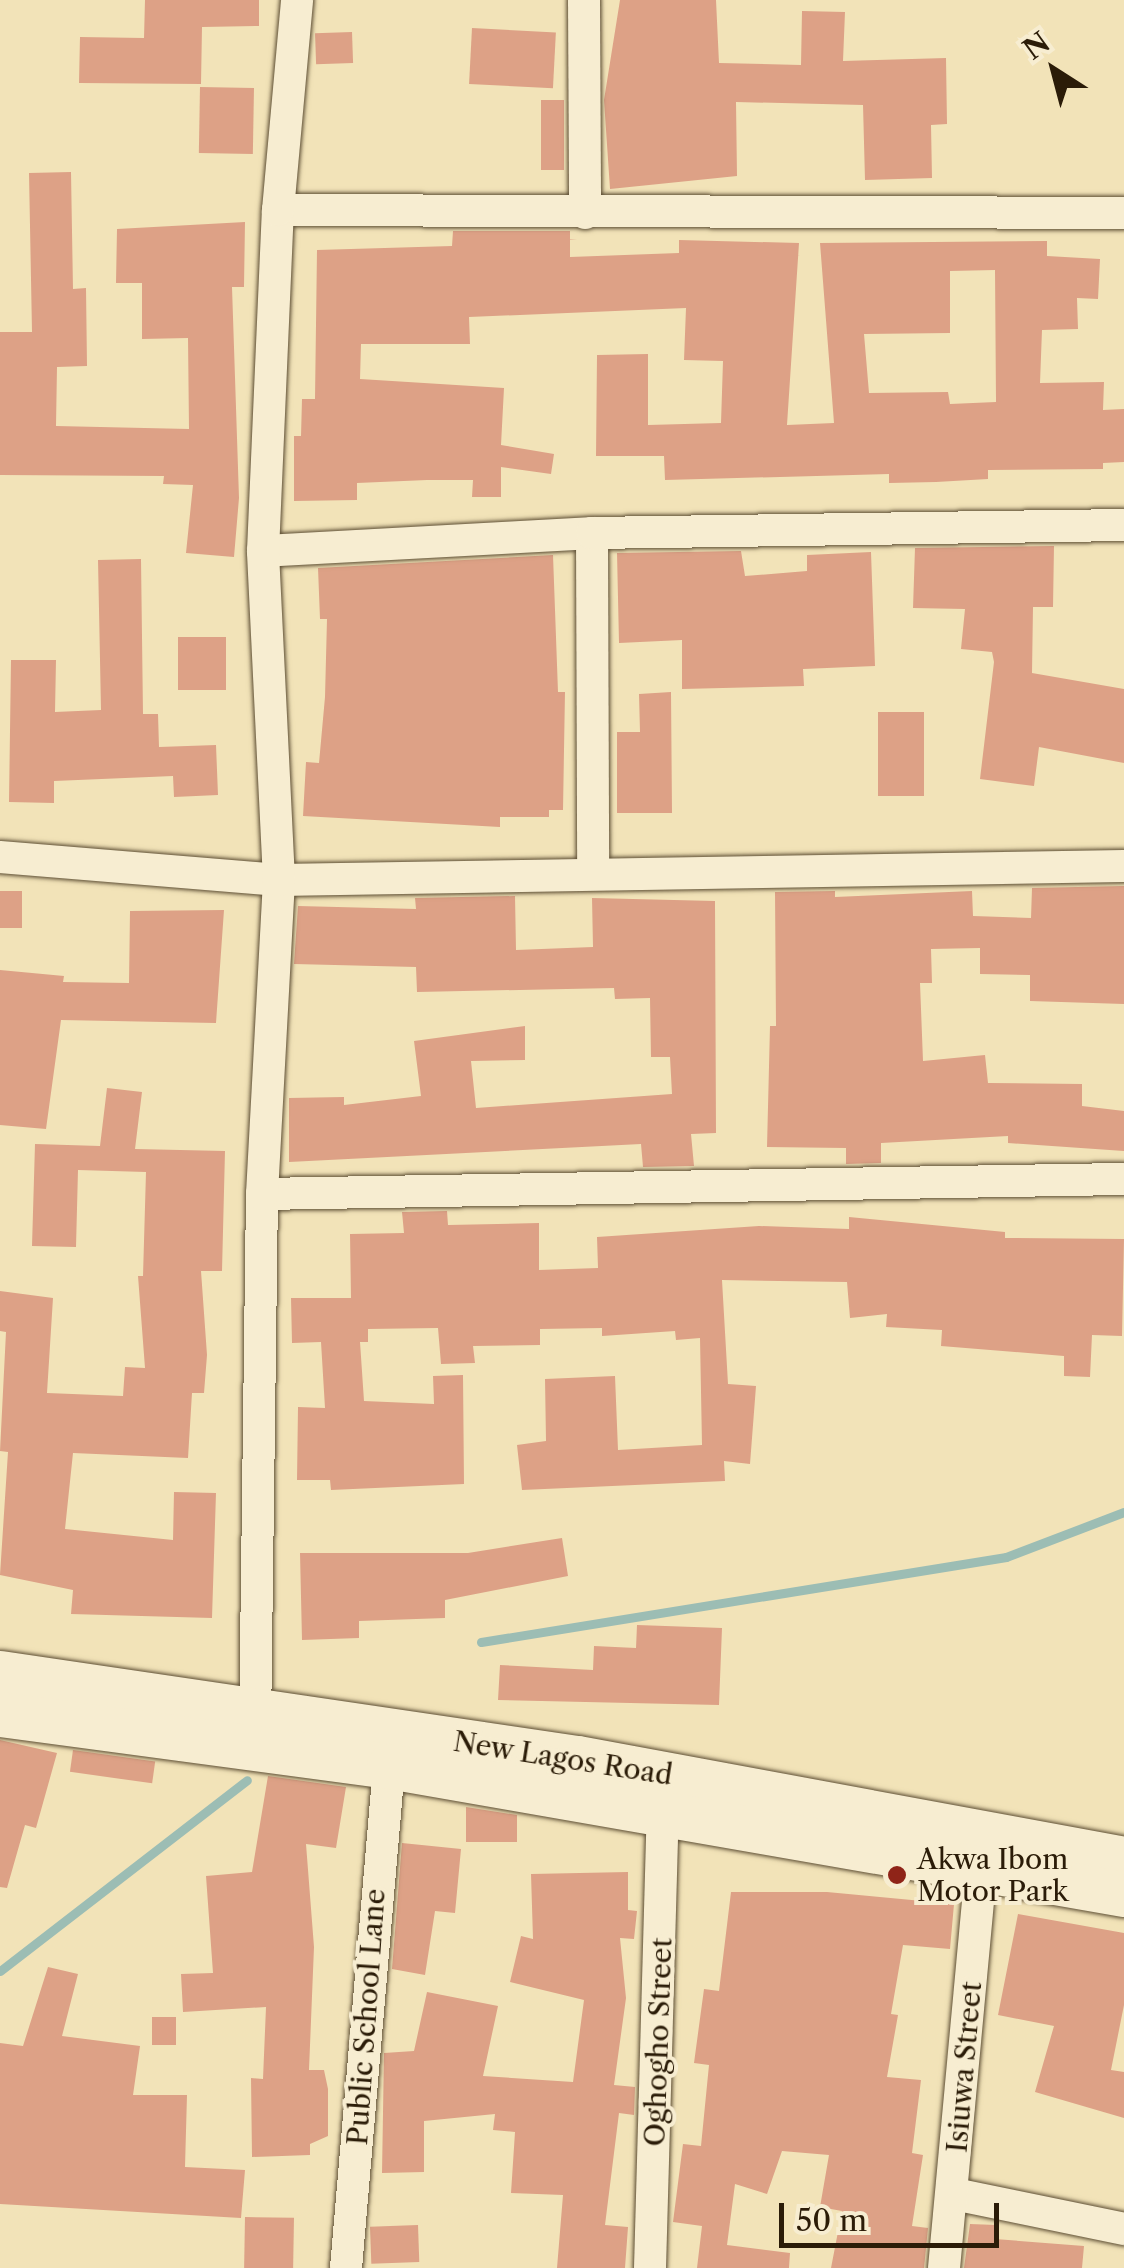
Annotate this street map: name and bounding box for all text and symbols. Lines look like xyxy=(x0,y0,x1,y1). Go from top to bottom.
north arrow xyxy=(1004,20,1104,120)
text: N xyxy=(1017,25,1056,67)
street label: New Lagos Road xyxy=(451,1724,675,1792)
place label: Akwa Ibom Motor Park xyxy=(917,1842,1069,1908)
marker: Akwa Ibom Motor Park xyxy=(886,1864,908,1886)
street label: Public School Lane xyxy=(340,1888,392,2146)
street label: Oghogho Street xyxy=(638,1937,678,2147)
street label: Isiuwa Street xyxy=(940,1980,988,2154)
scale bar xyxy=(784,2183,1004,2245)
text: 50 m xyxy=(796,2202,867,2239)

